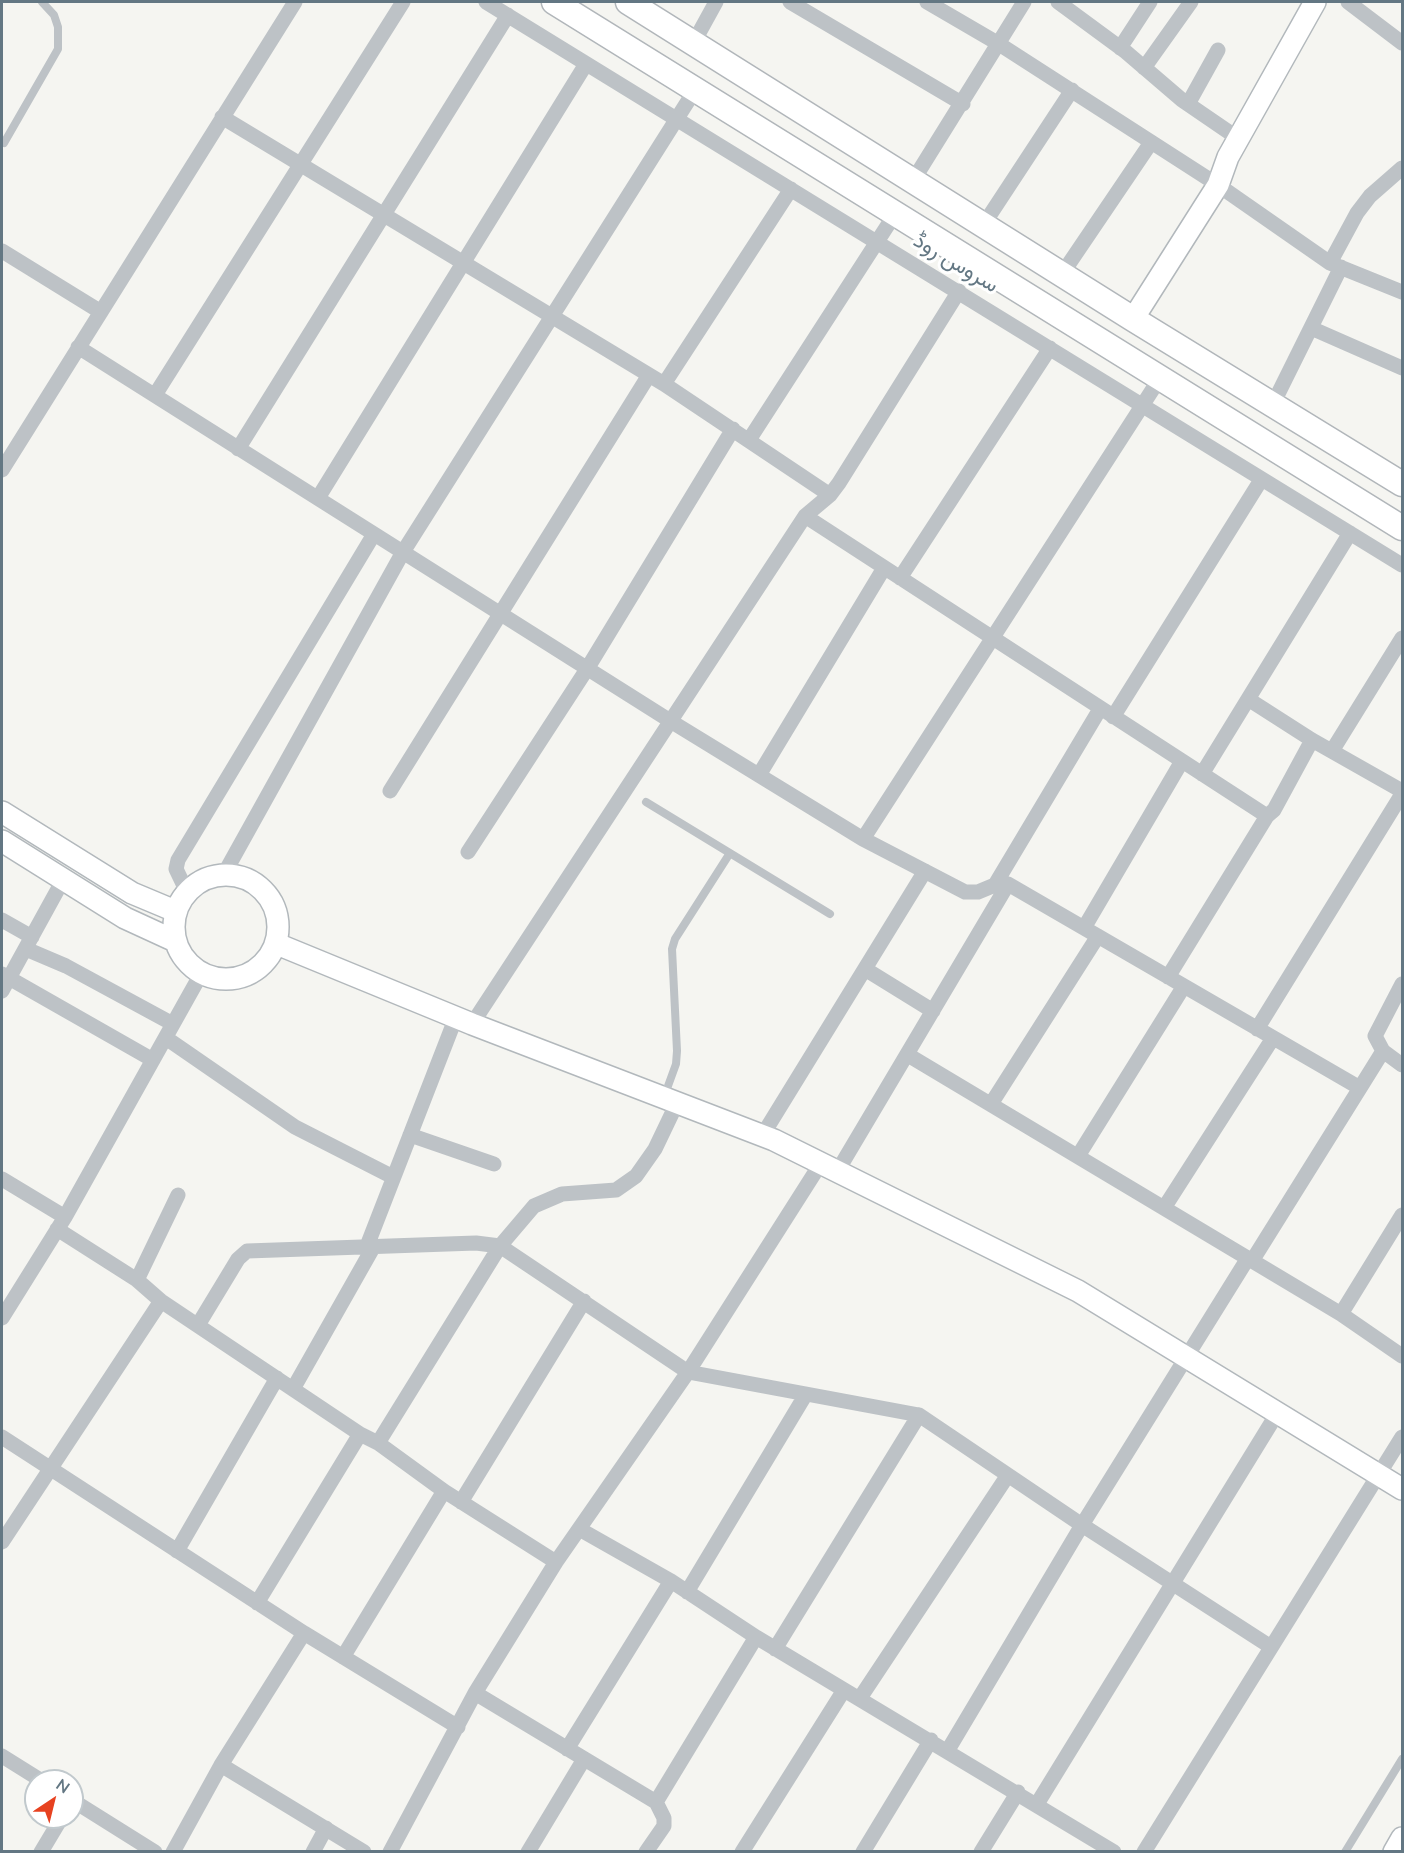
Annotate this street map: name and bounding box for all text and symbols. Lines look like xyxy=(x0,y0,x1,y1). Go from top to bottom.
street label: سروس روڈ xyxy=(909,227,1003,299)
north arrow xyxy=(24,1769,84,1829)
text: N xyxy=(52,1774,74,1798)

